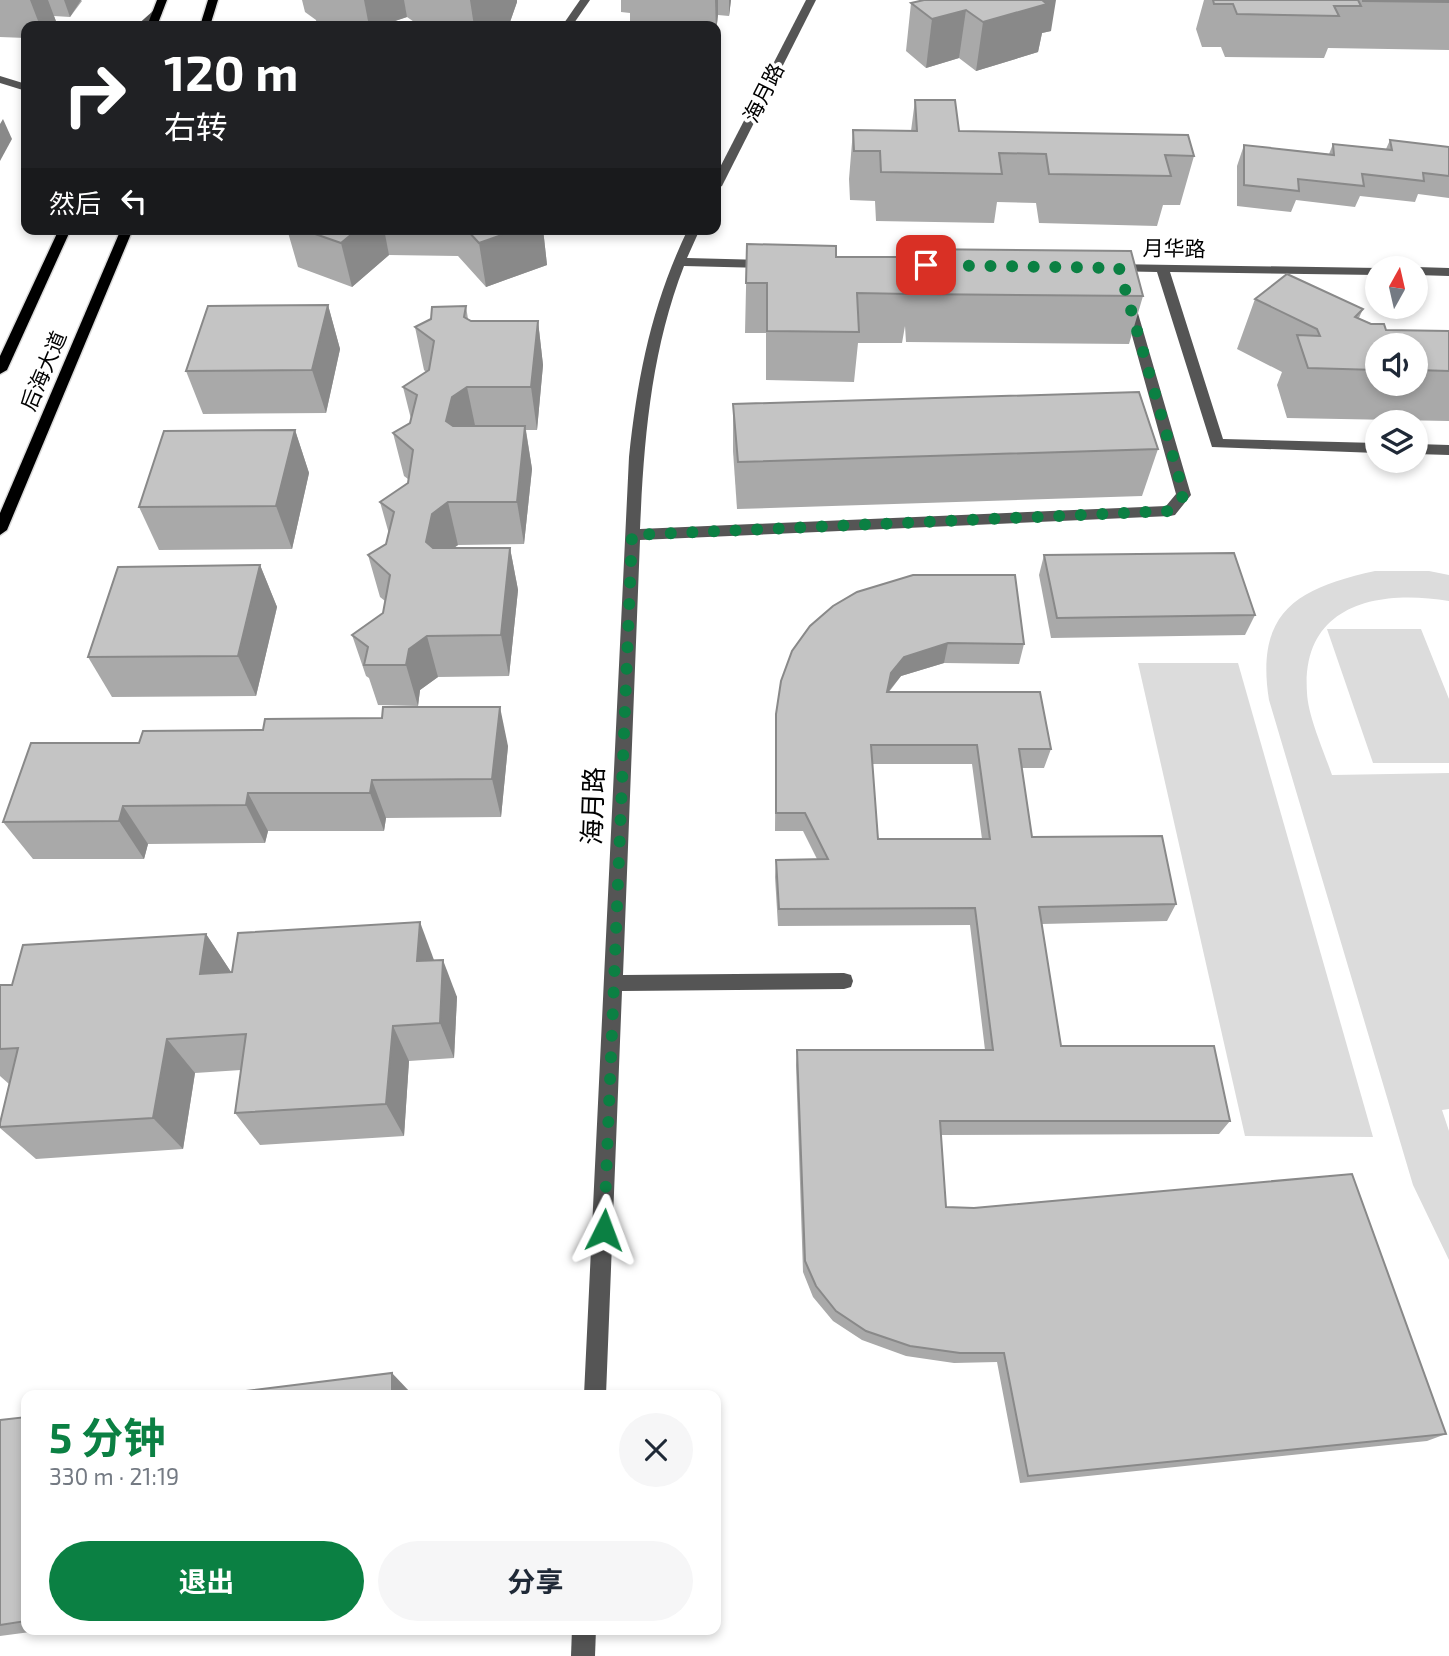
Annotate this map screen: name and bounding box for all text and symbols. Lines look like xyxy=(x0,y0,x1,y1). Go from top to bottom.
text: 120 m xyxy=(164,42,298,101)
icon: right xyxy=(49,49,140,140)
street label: 海月路 xyxy=(737,59,788,126)
text: 右转 xyxy=(164,107,228,145)
icon: left xyxy=(115,182,153,220)
text: 然后 xyxy=(49,187,101,218)
street label: 月华路 xyxy=(1142,234,1206,261)
pin xyxy=(896,235,956,295)
icon: arrive xyxy=(907,246,945,284)
north arrow xyxy=(1365,256,1428,318)
map controls xyxy=(1365,256,1428,473)
street label: 后海大道 xyxy=(15,327,71,414)
button: sound xyxy=(1365,333,1428,396)
button: layers xyxy=(1365,410,1428,473)
street label: 海月路 xyxy=(575,766,608,845)
position arrow xyxy=(567,1193,641,1267)
text: 5 分钟 xyxy=(49,1411,165,1461)
button: close xyxy=(619,1413,693,1487)
text: 330 m · 21:19 xyxy=(49,1462,179,1490)
button: 退出 xyxy=(49,1541,364,1621)
button: 分享 xyxy=(378,1541,693,1621)

